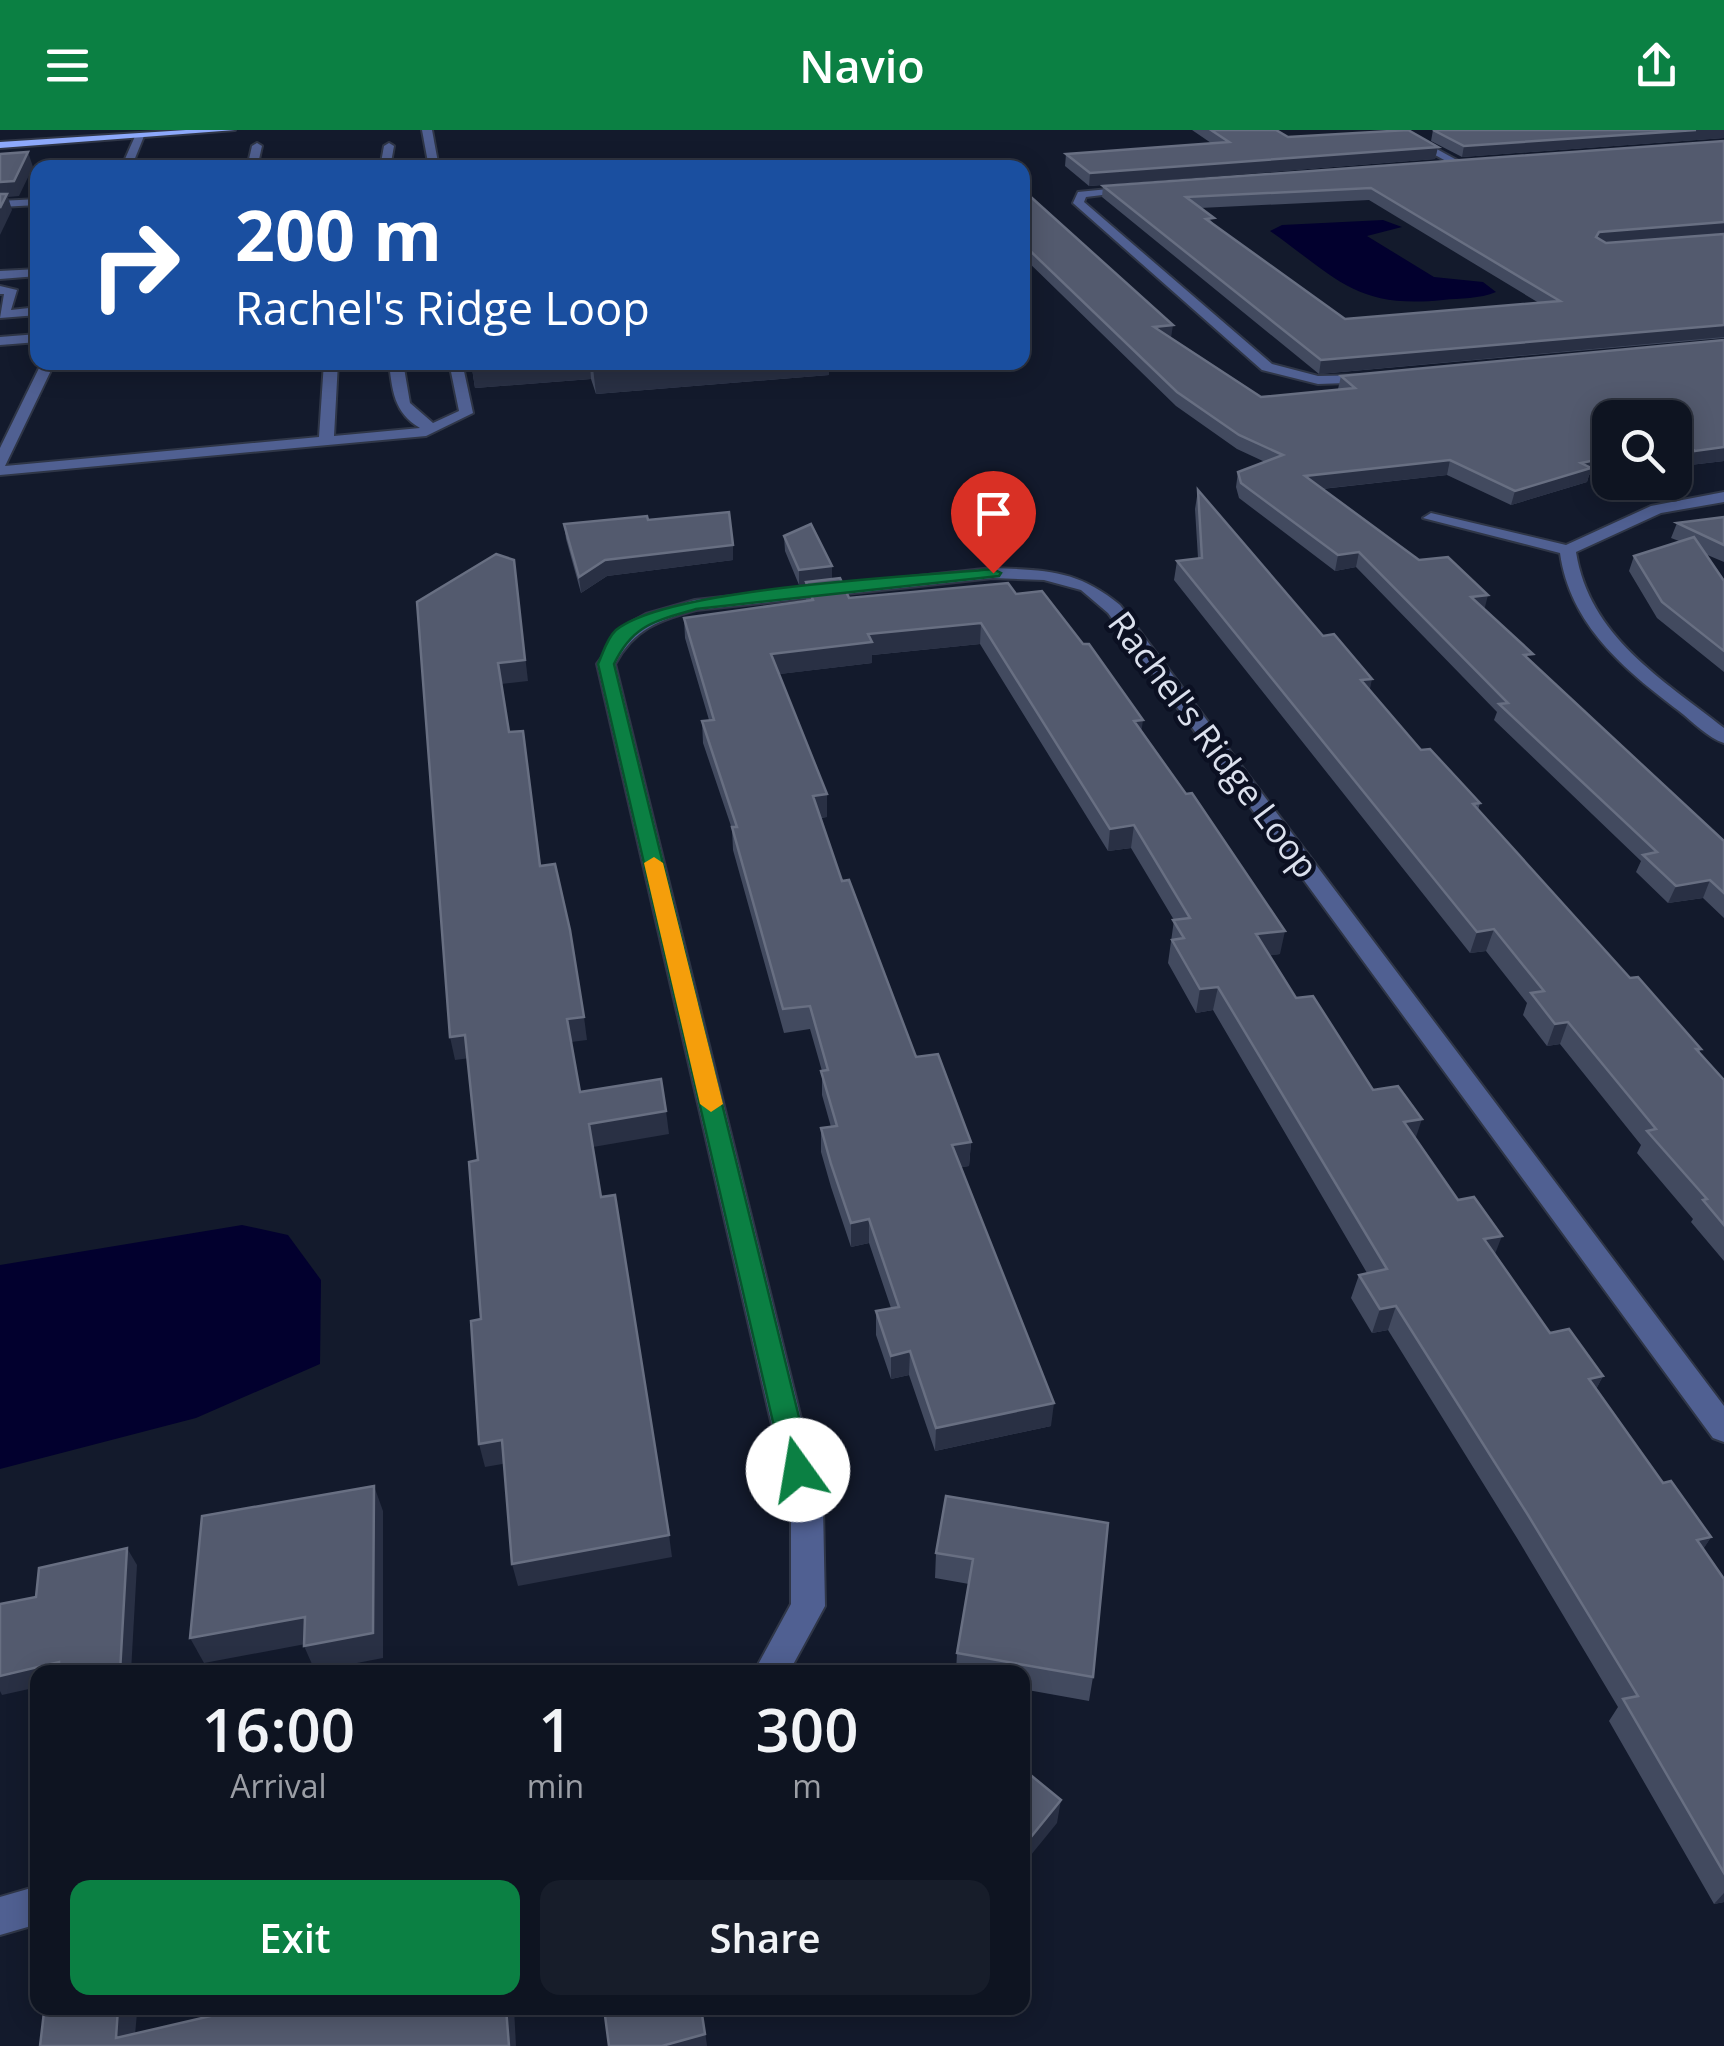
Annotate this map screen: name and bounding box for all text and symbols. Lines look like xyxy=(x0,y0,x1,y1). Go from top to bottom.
text: Navio xyxy=(799,35,925,96)
icon: menu xyxy=(40,38,95,93)
icon: share xyxy=(1629,38,1684,93)
text: 200 m xyxy=(235,186,442,282)
icon: right xyxy=(70,200,200,330)
text: Rachel's Ridge Loop xyxy=(235,277,650,338)
map controls xyxy=(1592,400,1692,500)
button: search xyxy=(1592,400,1692,500)
pin xyxy=(951,471,1036,574)
icon: arrive xyxy=(966,486,1021,541)
street label: Rachel's Ridge Loop xyxy=(1098,601,1330,887)
position arrow xyxy=(746,1418,850,1522)
text: 16:00 xyxy=(202,1688,355,1770)
text: 1 xyxy=(538,1688,573,1770)
text: 300 xyxy=(756,1688,858,1770)
text: Arrival xyxy=(230,1764,327,1807)
text: min xyxy=(527,1764,584,1807)
text: m xyxy=(792,1764,822,1807)
button: Exit xyxy=(70,1880,520,1995)
button: Share xyxy=(540,1880,990,1995)

